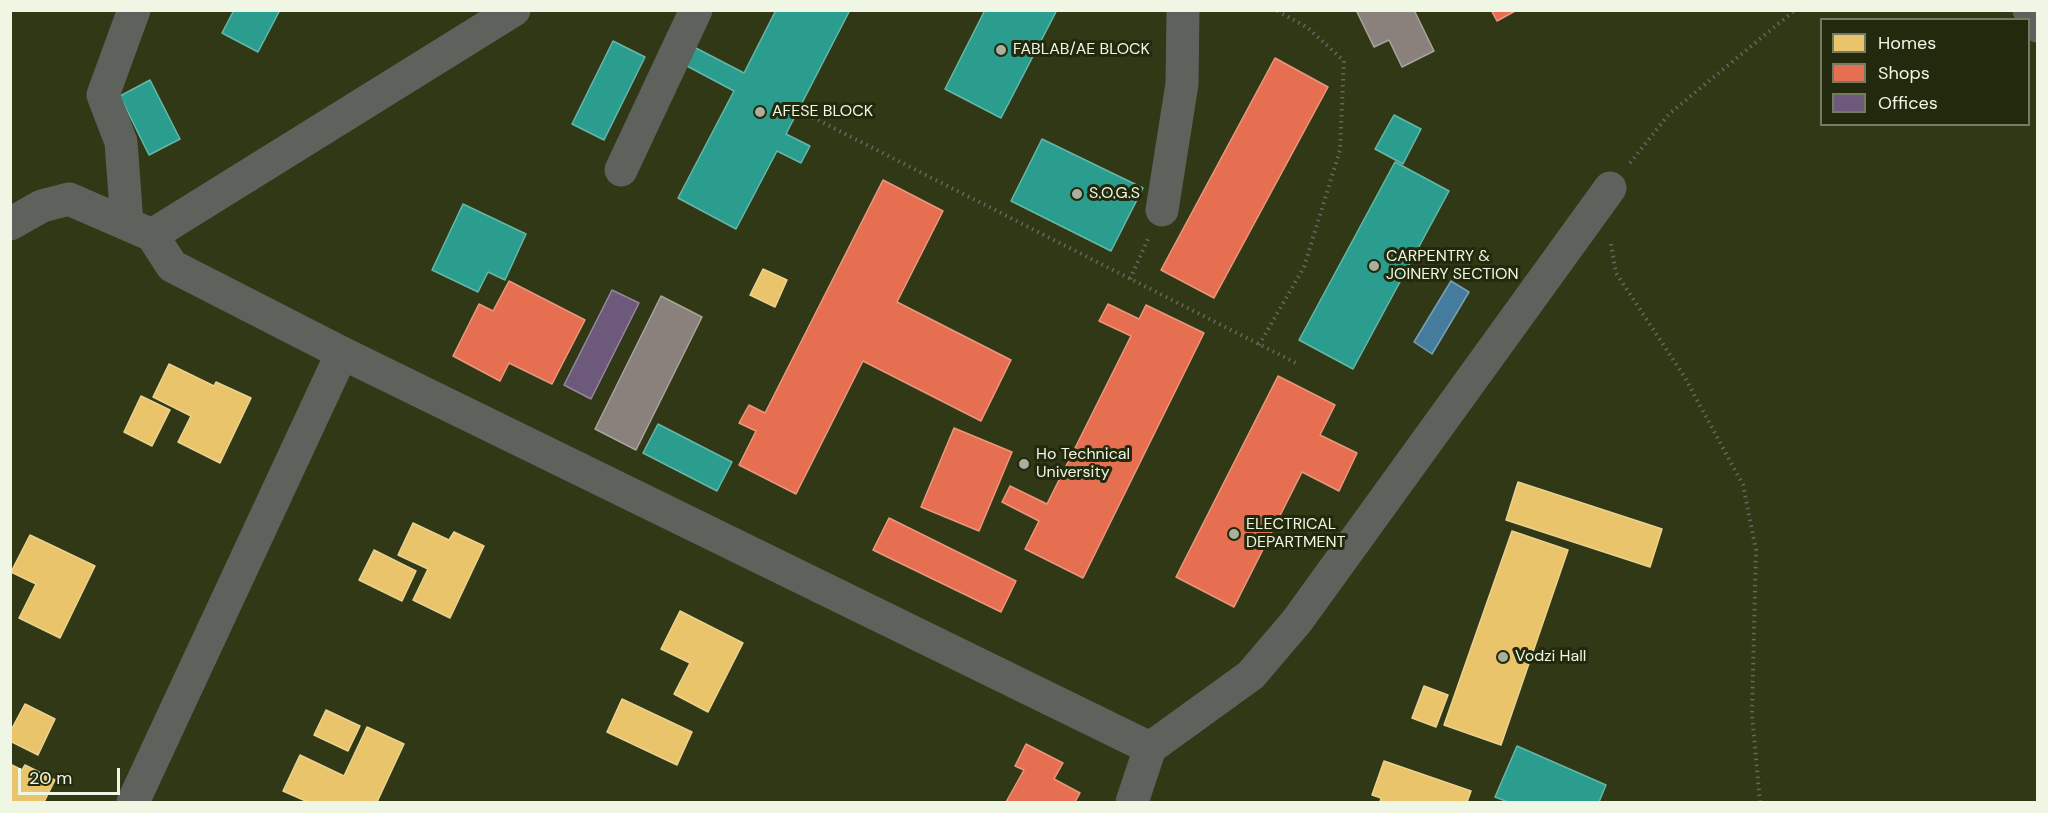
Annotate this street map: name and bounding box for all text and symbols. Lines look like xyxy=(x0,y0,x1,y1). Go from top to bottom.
legend xyxy=(1820,18,2030,126)
text: Homes xyxy=(1878,31,1936,55)
place label: FABLAB/AE BLOCK xyxy=(1013,40,1150,60)
marker: FABLAB/AE BLOCK xyxy=(994,43,1008,57)
text: Shops xyxy=(1878,61,1930,85)
text: Offices xyxy=(1878,91,1938,115)
place label: AFESE BLOCK xyxy=(772,102,873,122)
marker: AFESE BLOCK xyxy=(753,105,767,119)
place label: S.O.G.S xyxy=(1089,184,1140,204)
marker: S.O.G.S xyxy=(1070,187,1084,201)
place label: CARPENTRY & JOINERY SECTION xyxy=(1386,247,1518,285)
marker: CARPENTRY & JOINERY SECTION xyxy=(1367,259,1381,273)
place label: Ho Technical University xyxy=(1036,445,1130,483)
marker: Ho Technical University xyxy=(1017,457,1031,471)
place label: ELECTRICAL DEPARTMENT xyxy=(1246,515,1346,553)
marker: ELECTRICAL DEPARTMENT xyxy=(1227,527,1241,541)
place label: Vodzi Hall xyxy=(1515,647,1586,667)
marker: Vodzi Hall xyxy=(1496,650,1510,664)
scale bar xyxy=(21,756,123,794)
text: 20 m xyxy=(29,766,72,790)

